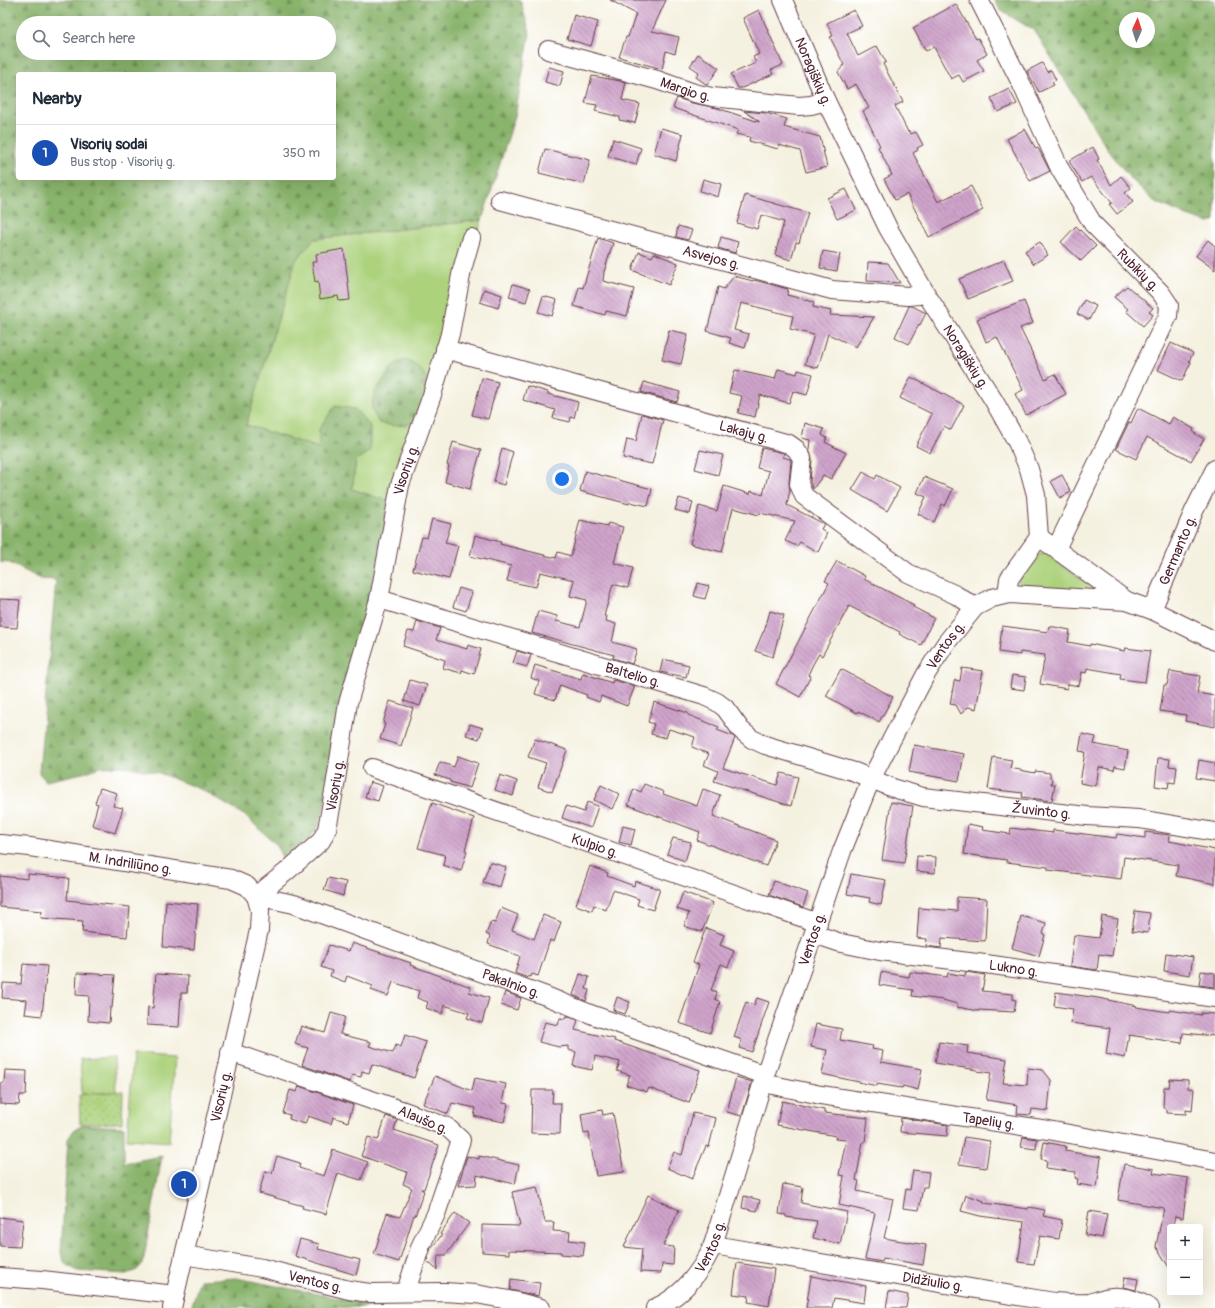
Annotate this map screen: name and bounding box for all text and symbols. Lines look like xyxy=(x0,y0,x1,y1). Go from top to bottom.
north arrow xyxy=(1119,12,1155,48)
search box xyxy=(16,16,336,60)
icon: search xyxy=(30,27,52,49)
text: Search here xyxy=(62,29,135,48)
street label: Noragiškių g. xyxy=(791,35,836,109)
street label: Margio g. xyxy=(658,73,712,105)
text: Nearby xyxy=(32,88,81,109)
text: Visorių sodai xyxy=(70,135,147,154)
text: 1 xyxy=(42,145,48,161)
text: 350 m xyxy=(282,145,320,161)
text: Bus stop · Visorių g. xyxy=(70,154,175,170)
street label: Asvejos g. xyxy=(681,241,742,273)
street label: Rubikių g. xyxy=(1113,245,1163,295)
street label: Noragiškių g. xyxy=(939,322,993,392)
street label: Lakajų g. xyxy=(717,417,770,446)
street label: Visorių g. xyxy=(390,442,422,496)
your location xyxy=(552,469,572,489)
street label: Germanto g. xyxy=(1155,513,1200,587)
street label: Ventos g. xyxy=(923,618,969,673)
street label: Baltelio g. xyxy=(603,659,663,691)
street label: Visorių g. xyxy=(322,758,348,813)
street label: Žuvinto g. xyxy=(1011,799,1072,823)
street label: Kulpio g. xyxy=(569,829,621,861)
street label: M. Indriliūno g. xyxy=(88,848,173,878)
street label: Ventos g. xyxy=(795,910,829,968)
street label: Lukno g. xyxy=(988,956,1039,980)
street label: Pakalnio g. xyxy=(480,965,542,1002)
street label: Visorių g. xyxy=(206,1069,235,1124)
street label: Alaušo g. xyxy=(395,1102,451,1138)
street label: Tapelių g. xyxy=(961,1108,1016,1133)
pin: 1 xyxy=(171,1169,197,1199)
street label: Ventos g. xyxy=(691,1218,728,1276)
map controls xyxy=(1167,1224,1203,1296)
button: + xyxy=(1167,1224,1203,1260)
button: − xyxy=(1167,1260,1203,1296)
street label: Ventos g. xyxy=(286,1266,344,1297)
street label: Didžiulio g. xyxy=(901,1268,965,1295)

